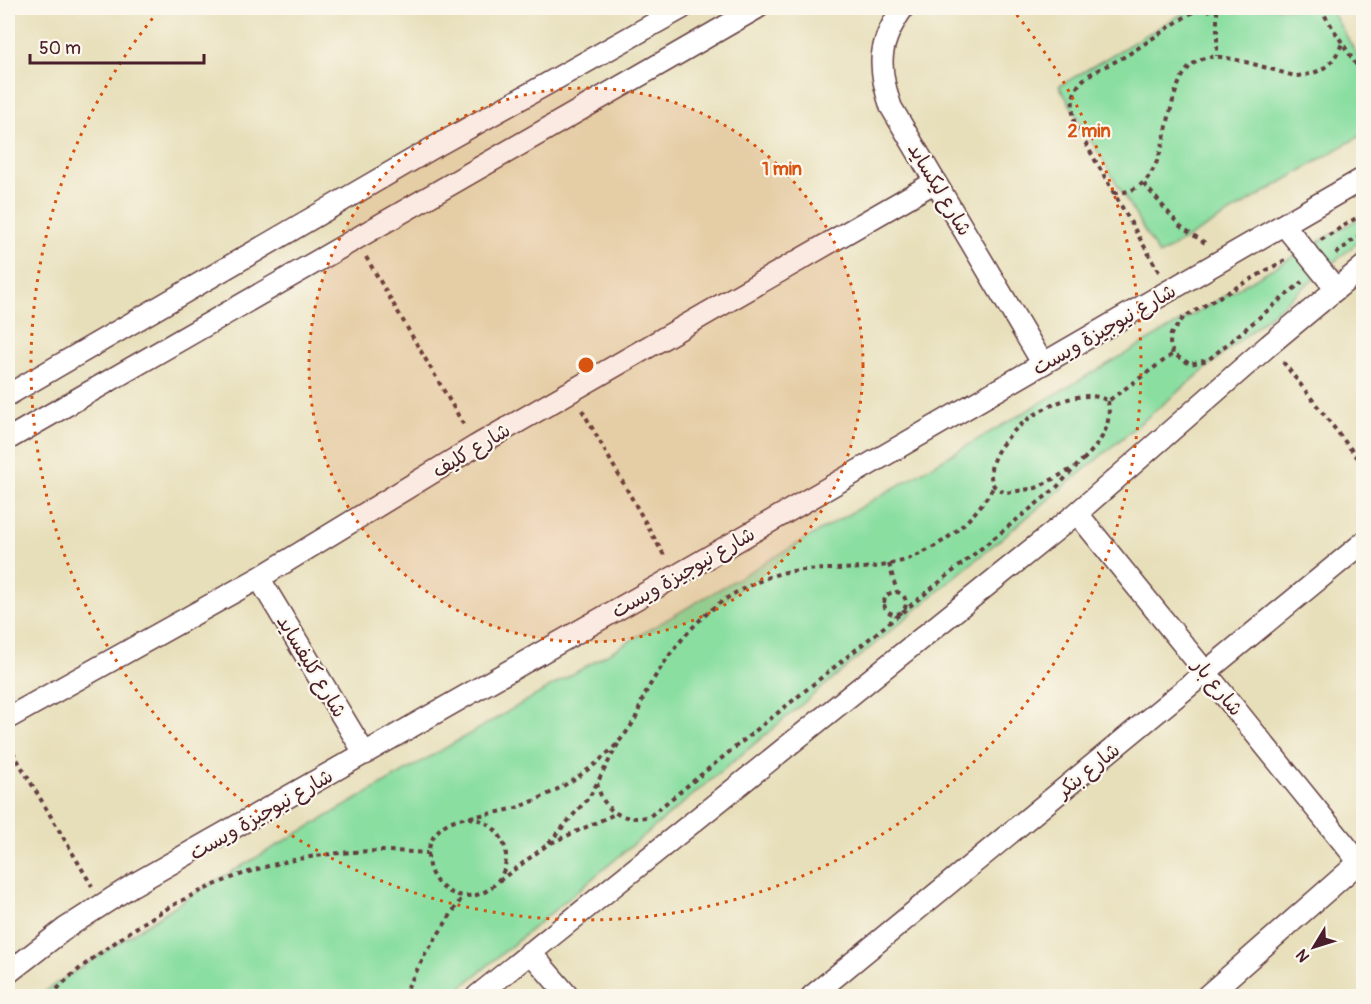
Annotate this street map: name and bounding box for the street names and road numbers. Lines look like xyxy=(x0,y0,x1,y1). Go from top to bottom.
street label: شارع ليكسايد xyxy=(901,138,977,241)
street label: شارع نيوجيزة ويست xyxy=(1028,278,1181,381)
street label: شارع كليف xyxy=(428,417,515,484)
street label: شارع نيوجيزة ويست xyxy=(607,521,760,624)
street label: شارع كليفسايد xyxy=(270,610,352,723)
street label: شارع بار xyxy=(1185,652,1248,722)
street label: شارع بنكر xyxy=(1050,737,1126,805)
street label: شارع نيوجيزة ويست xyxy=(185,763,338,866)

